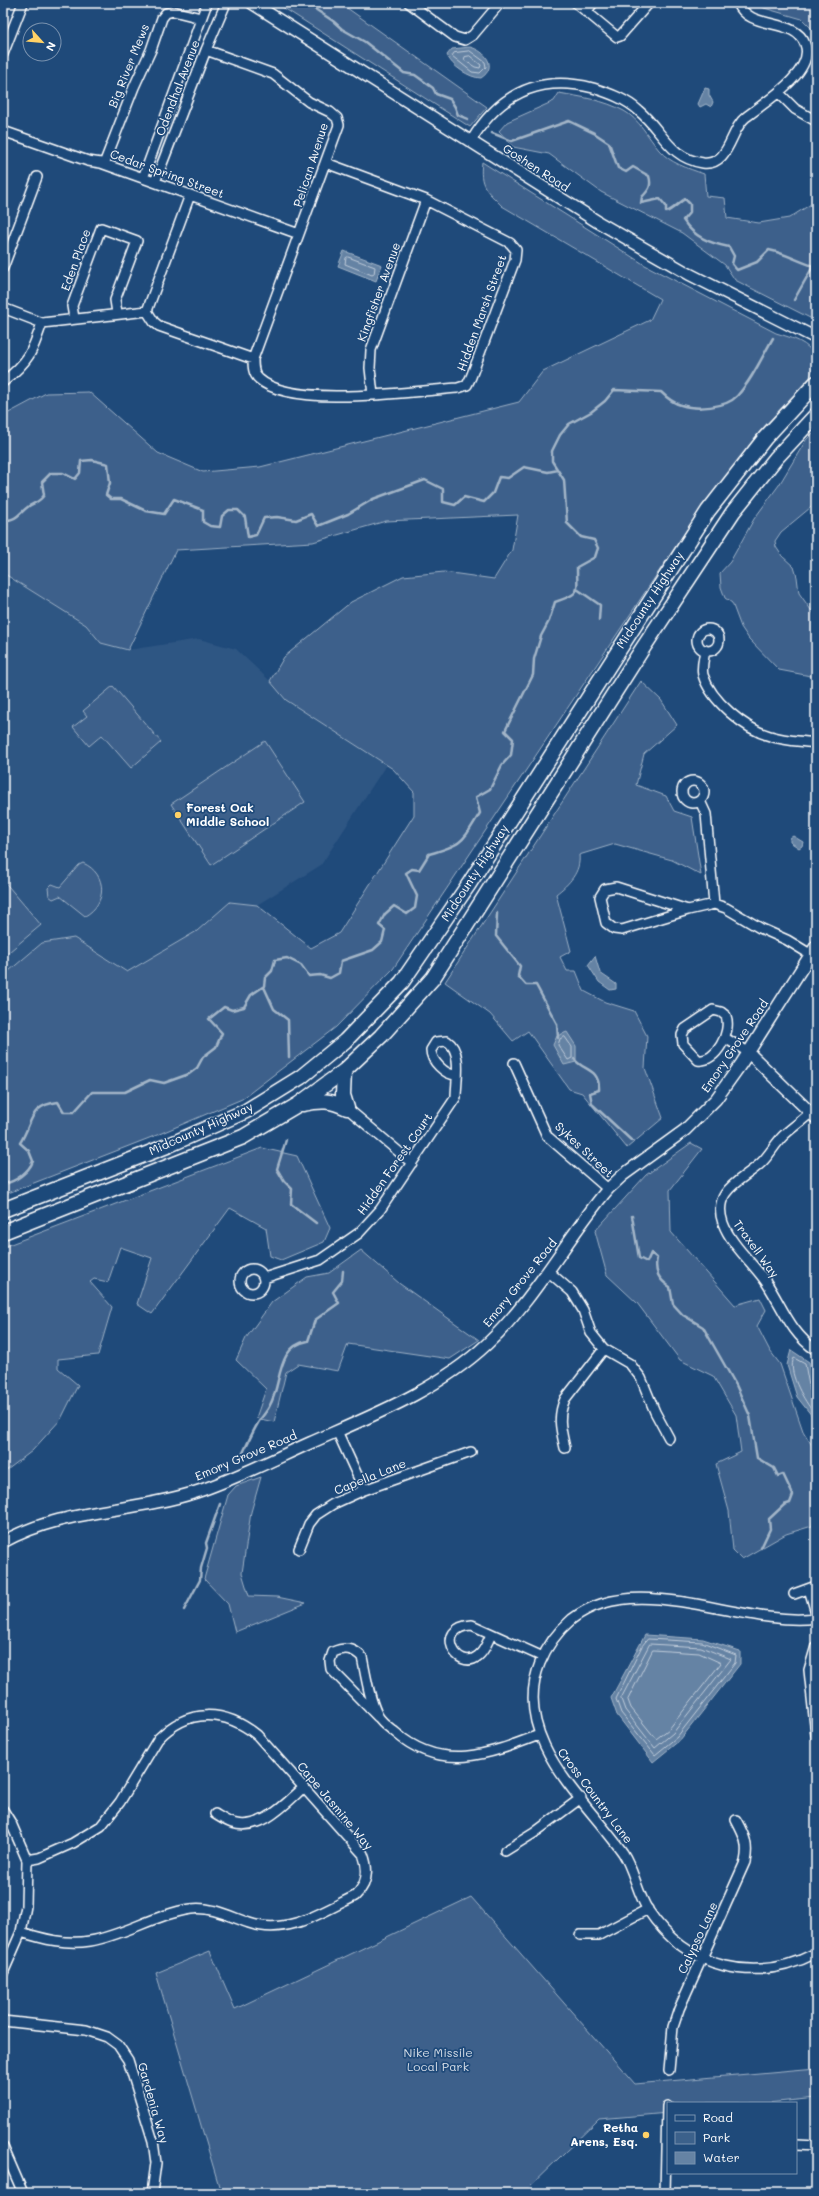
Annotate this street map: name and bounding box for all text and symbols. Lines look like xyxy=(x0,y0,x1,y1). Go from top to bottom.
street label: Big River Mews xyxy=(104,21,152,110)
north arrow xyxy=(22,22,62,62)
street label: Odendhal Avenue xyxy=(151,37,203,138)
text: N xyxy=(43,40,60,54)
street label: Pelican Avenue xyxy=(289,120,331,209)
street label: Goshen Road xyxy=(500,140,573,195)
street label: Cedar Spring Street xyxy=(108,145,227,201)
street label: Eden Place xyxy=(56,227,94,293)
street label: Kingfisher Avenue xyxy=(353,240,403,343)
street label: Hidden Marsh Street xyxy=(452,252,510,373)
street label: Midcounty Highway xyxy=(612,548,687,651)
place label: Forest Oak Middle School xyxy=(186,799,269,829)
marker: Forest Oak Middle School xyxy=(173,810,183,820)
street label: Midcounty Highway xyxy=(437,821,512,924)
street label: Emory Grove Road xyxy=(697,995,772,1095)
street label: Midcounty Highway xyxy=(146,1098,255,1158)
street label: Hidden Forest Court xyxy=(353,1109,435,1218)
street label: Sykes Street xyxy=(552,1118,617,1181)
street label: Traxell Way xyxy=(730,1216,783,1281)
street label: Emory Grove Road xyxy=(479,1235,560,1330)
street label: Emory Grove Road xyxy=(192,1426,299,1484)
street label: Capella Lane xyxy=(331,1454,408,1498)
street label: Cross Country Lane xyxy=(555,1745,637,1846)
street label: Cape Jasmine Way xyxy=(294,1758,377,1853)
street label: Calypso Lane xyxy=(673,1899,721,1976)
park label: Nike Missile Local Park xyxy=(403,2044,473,2074)
street label: Gardenia Way xyxy=(135,2060,173,2145)
legend xyxy=(667,2102,797,2174)
text: Road xyxy=(703,2109,733,2125)
place label: Retha Arens, Esq. xyxy=(570,2119,638,2149)
text: Park xyxy=(703,2129,730,2145)
marker: Retha Arens, Esq. xyxy=(641,2130,651,2140)
text: Water xyxy=(703,2149,740,2165)

